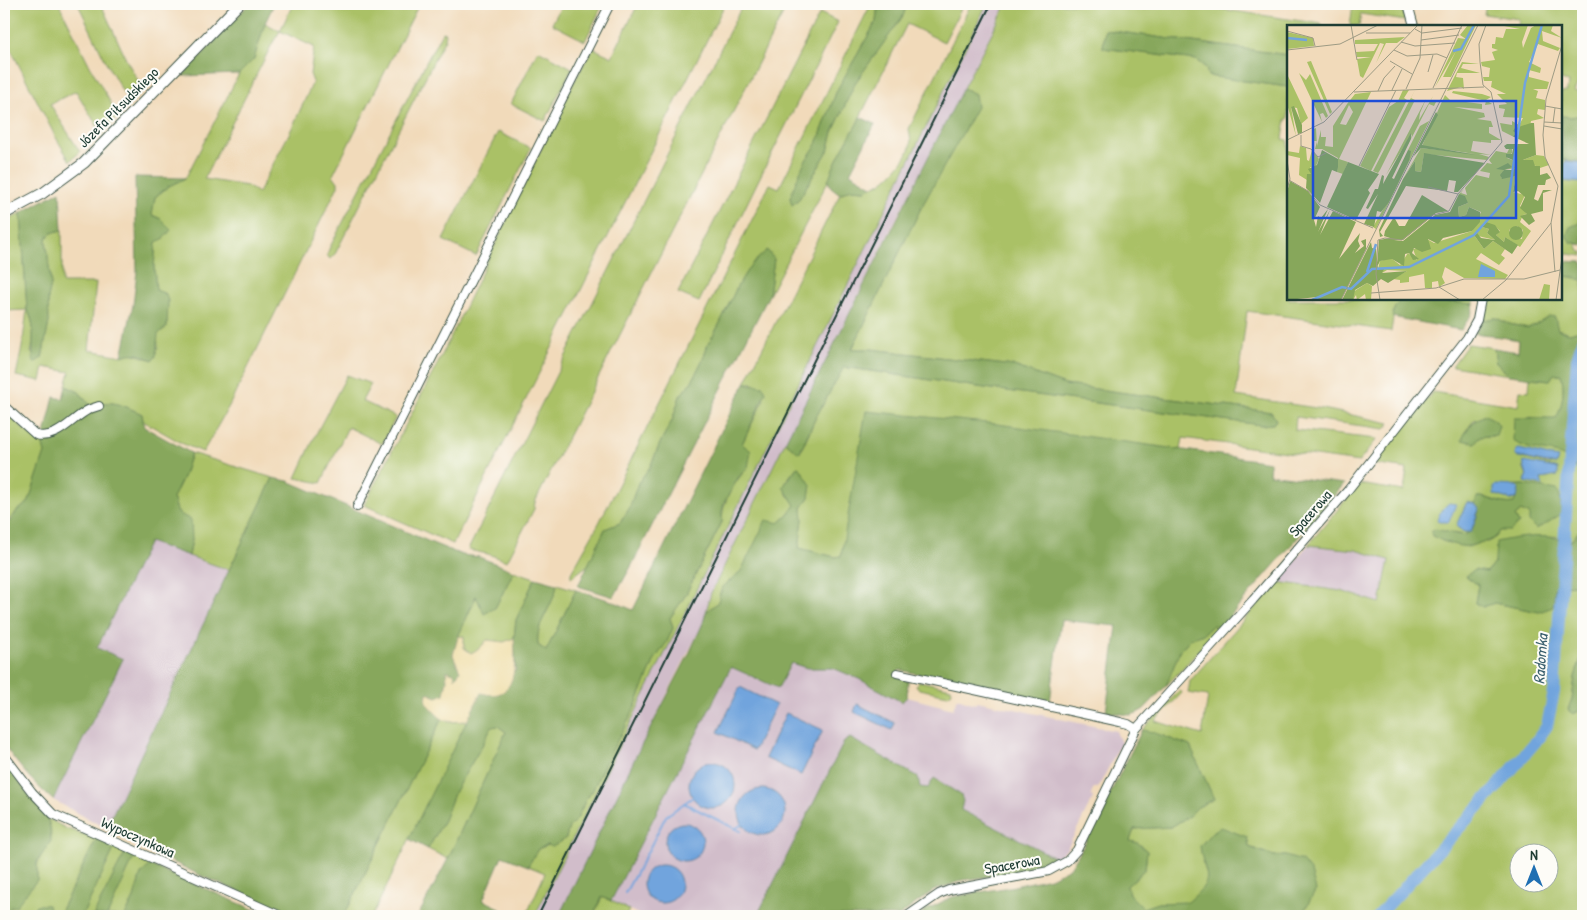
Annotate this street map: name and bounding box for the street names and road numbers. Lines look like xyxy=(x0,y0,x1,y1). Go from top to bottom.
street label: Józefa Piłsudskiego xyxy=(73,62,163,152)
street label: Spacerowa xyxy=(1284,485,1336,541)
street label: Wypoczynkowa xyxy=(98,811,178,863)
street label: Spacerowa xyxy=(983,849,1041,879)

